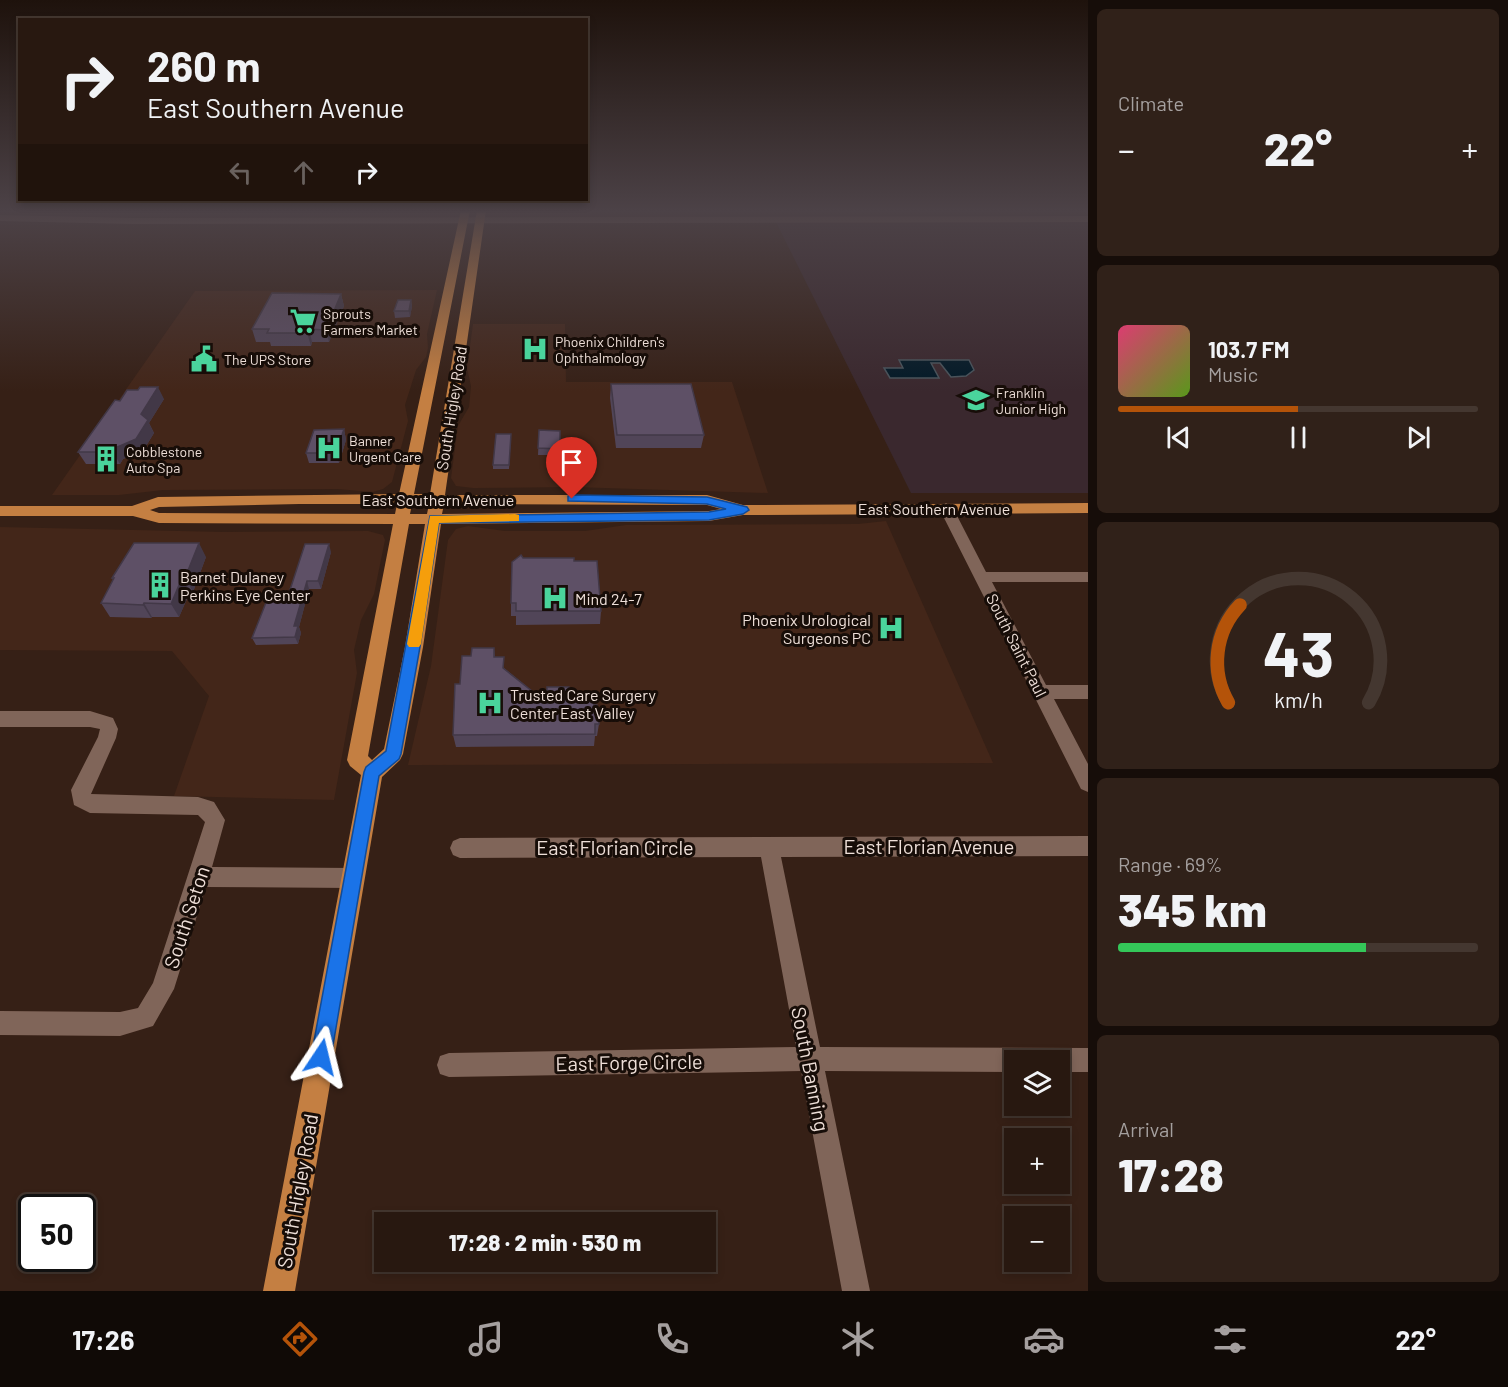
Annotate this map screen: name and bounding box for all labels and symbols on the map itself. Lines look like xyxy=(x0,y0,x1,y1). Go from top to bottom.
place label: Sprouts Farmers Market xyxy=(323,305,418,338)
supermarket icon: Sprouts Farmers Market xyxy=(288,306,318,336)
place label: Phoenix Children's Ophthalmology xyxy=(555,333,665,366)
hospital icon: Phoenix Children's Ophthalmology xyxy=(520,334,550,364)
public building icon: The UPS Store xyxy=(189,344,219,374)
street label: South Higley Road xyxy=(432,345,470,471)
place label: The UPS Store xyxy=(224,351,311,368)
place label: Franklin Junior High xyxy=(996,384,1066,417)
school or university icon: Franklin Junior High xyxy=(961,385,991,415)
place label: Banner Urgent Care xyxy=(349,432,421,465)
hospital icon: Banner Urgent Care xyxy=(314,433,344,463)
pin xyxy=(546,437,597,499)
place label: Cobblestone Auto Spa xyxy=(126,443,202,476)
building icon: Cobblestone Auto Spa xyxy=(91,444,121,474)
street label: East Southern Avenue xyxy=(362,490,514,509)
street label: East Southern Avenue xyxy=(858,499,1010,518)
place label: Barnet Dulaney Perkins Eye Center xyxy=(180,567,311,604)
building icon: Barnet Dulaney Perkins Eye Center xyxy=(145,570,175,600)
hospital icon: Mind 24-7 xyxy=(540,583,570,613)
place label: Mind 24-7 xyxy=(575,589,642,608)
street label: South Saint Paul xyxy=(983,590,1051,700)
place label: Phoenix Urological Surgeons PC xyxy=(742,610,871,647)
hospital icon: Phoenix Urological Surgeons PC xyxy=(876,613,906,643)
place label: Trusted Care Surgery Center East Valley xyxy=(510,685,657,722)
hospital icon: Trusted Care Surgery Center East Valley xyxy=(475,688,505,718)
street label: East Florian Avenue xyxy=(844,834,1015,858)
street label: East Florian Circle xyxy=(536,835,694,859)
street label: South Seton xyxy=(158,863,214,971)
street label: South Banning xyxy=(787,1005,835,1133)
position arrow xyxy=(289,1025,353,1089)
street label: East Forge Circle xyxy=(555,1049,703,1075)
street label: South Higley Road xyxy=(272,1112,322,1270)
speed limit sign: 50 xyxy=(18,1194,96,1272)

